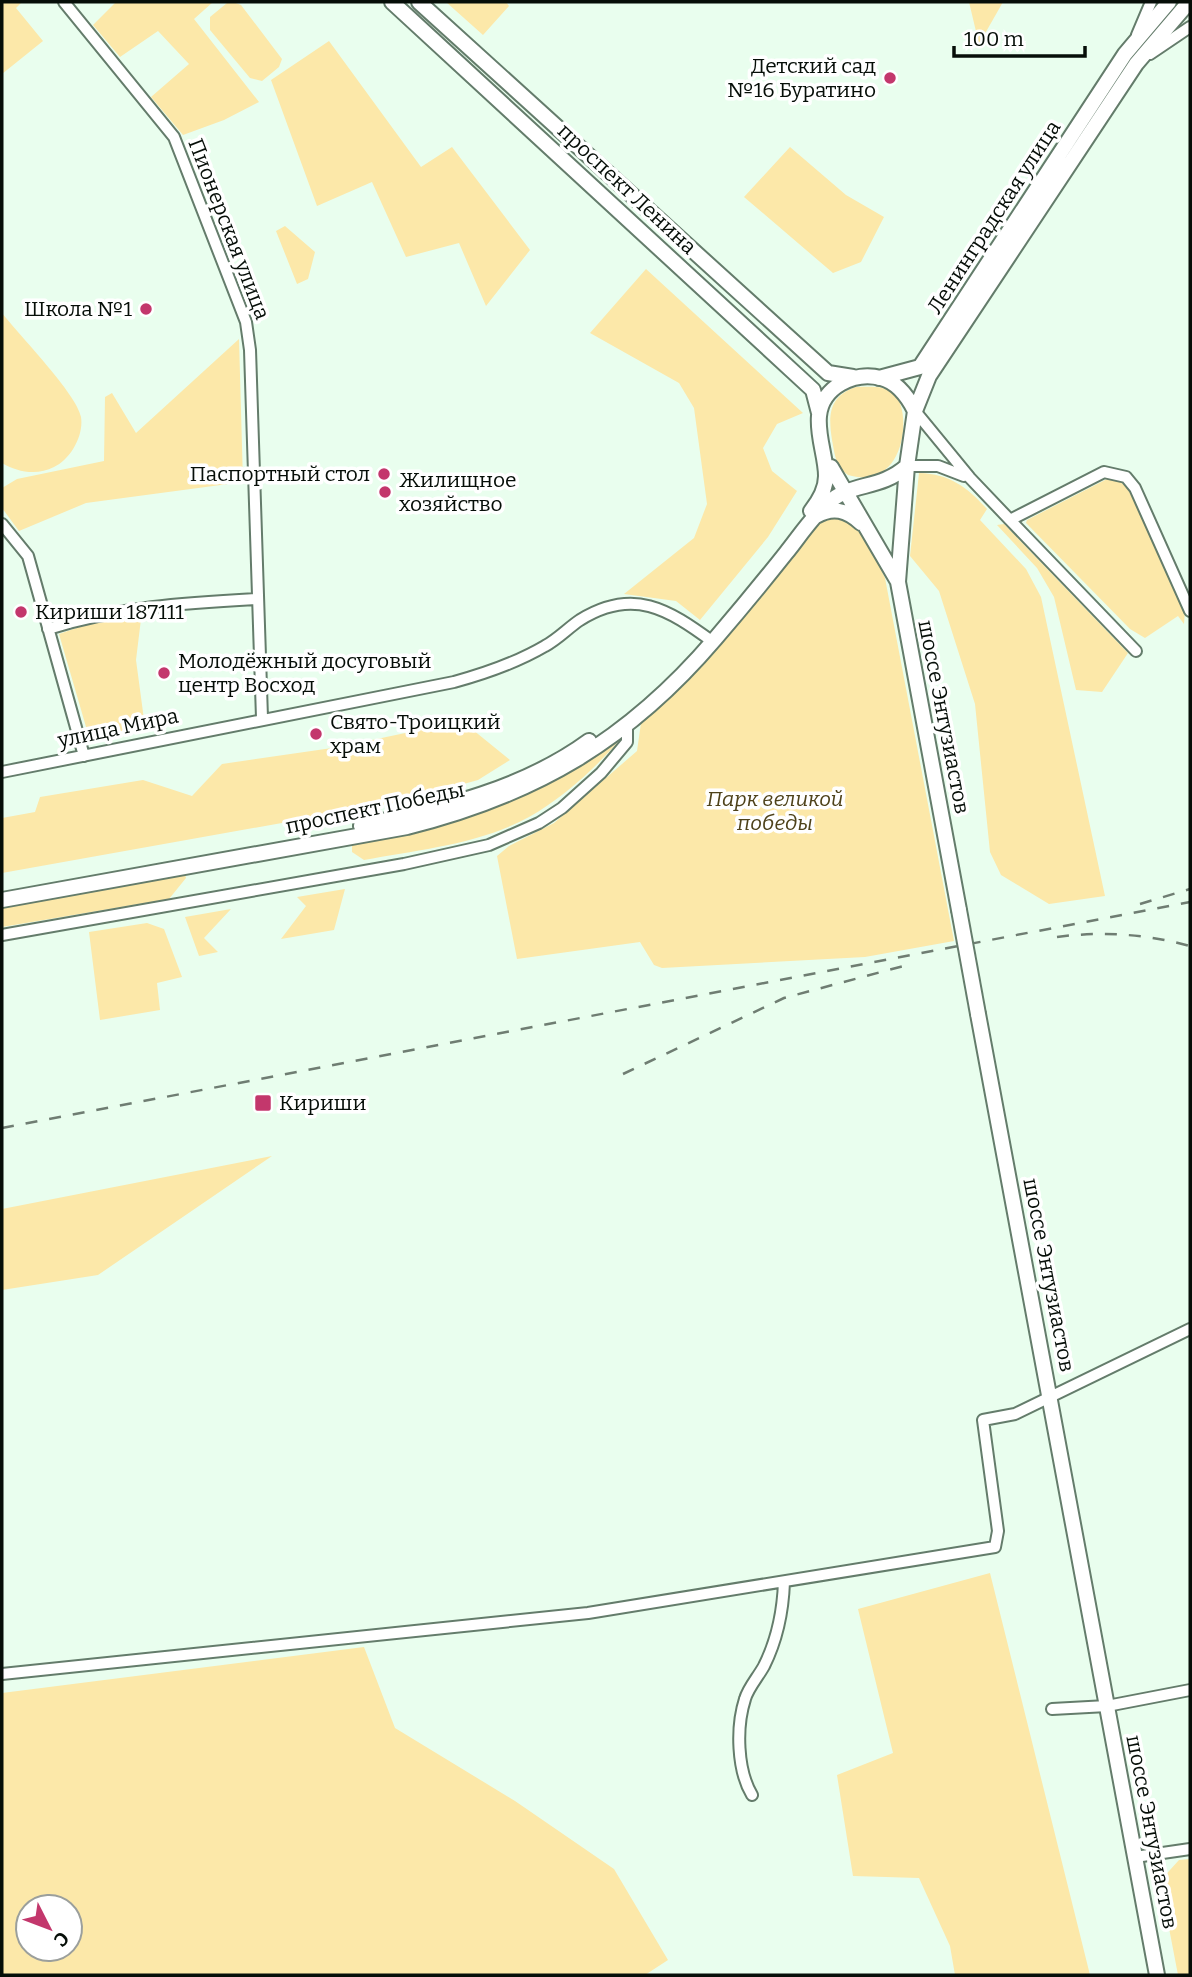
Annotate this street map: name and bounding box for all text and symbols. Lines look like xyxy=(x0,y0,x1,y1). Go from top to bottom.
scale bar xyxy=(954,14,1085,58)
text: 100 m xyxy=(964,26,1024,52)
place label: Детский сад №16 Буратино xyxy=(727,53,876,103)
marker: Детский сад №16 Буратино xyxy=(882,70,898,86)
street label: Ленинградская улица xyxy=(922,115,1067,319)
street label: проспект Ленина xyxy=(552,118,702,260)
street label: Пионерская улица xyxy=(183,135,276,324)
place label: Школа №1 xyxy=(24,296,132,322)
marker: Школа №1 xyxy=(138,301,154,317)
place label: Паспортный стол xyxy=(190,461,370,487)
marker: Паспортный стол xyxy=(376,466,392,482)
place label: Жилищное хозяйство xyxy=(399,467,517,517)
marker: Жилищное хозяйство xyxy=(377,484,393,500)
place label: Кириши 187111 xyxy=(35,599,184,625)
marker: Кириши 187111 xyxy=(13,604,29,620)
street label: шоссе Энтузиастов xyxy=(912,618,976,816)
place label: Молодёжный досуговый центр Восход xyxy=(178,648,432,698)
marker: Молодёжный досуговый центр Восход xyxy=(156,665,172,681)
street label: улица Мира xyxy=(54,702,181,754)
place label: Свято-Троицкий храм xyxy=(330,709,501,759)
marker: Свято-Троицкий храм xyxy=(308,726,324,742)
street label: проспект Победы xyxy=(283,776,467,840)
park label: Парк великой победы xyxy=(706,786,844,836)
place label: Кириши xyxy=(279,1090,366,1116)
marker: Кириши xyxy=(253,1093,273,1113)
street label: шоссе Энтузиастов xyxy=(1017,1176,1081,1374)
street label: шоссе Энтузиастов xyxy=(1120,1733,1184,1931)
north arrow xyxy=(14,1893,84,1963)
text: С xyxy=(49,1927,74,1951)

